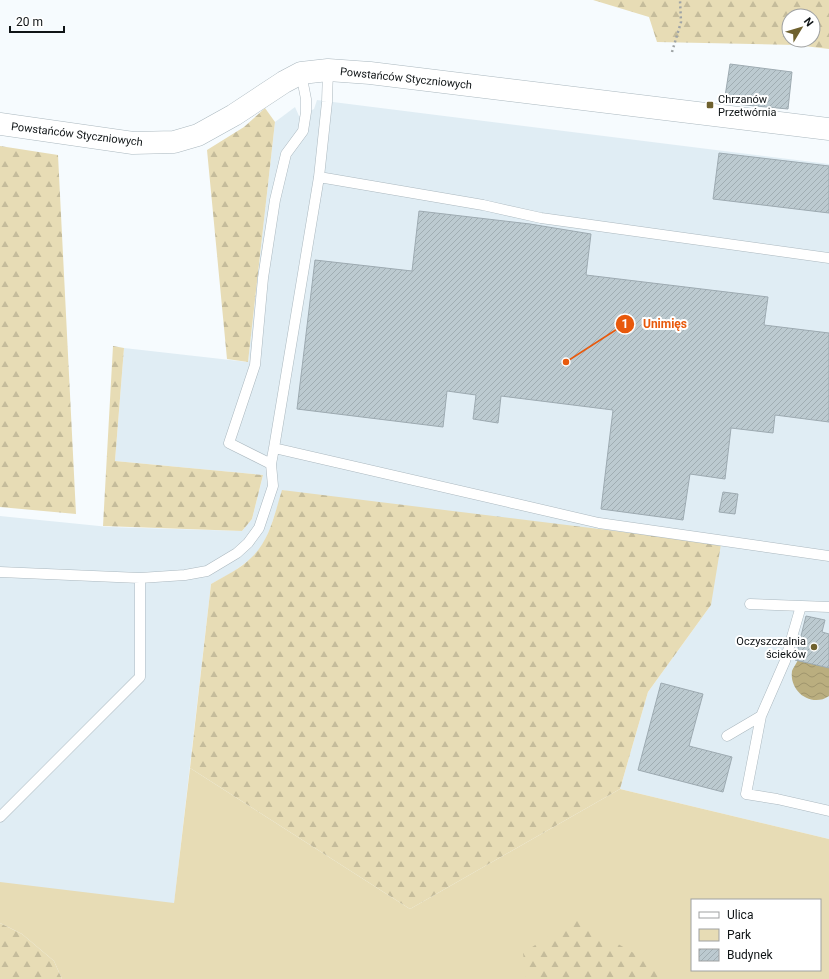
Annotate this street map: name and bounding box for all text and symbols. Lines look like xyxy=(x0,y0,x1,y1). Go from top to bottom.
scale bar xyxy=(10,8,64,34)
north arrow xyxy=(781,8,821,48)
text: 20 m xyxy=(16,15,43,29)
text: N xyxy=(801,15,816,29)
street label: Powstańców Styczniowych xyxy=(339,65,473,92)
place label: Chrzanów Przetwórnia xyxy=(718,93,776,119)
marker: Chrzanów Przetwórnia xyxy=(705,100,715,110)
street label: Powstańców Styczniowych xyxy=(10,120,143,149)
callout: Unimięs xyxy=(615,312,695,336)
text: 1 xyxy=(622,317,628,331)
text: Unimięs xyxy=(643,317,687,331)
place label: Oczyszczalnia ścieków xyxy=(736,635,807,661)
marker: Oczyszczalnia ścieków xyxy=(809,642,819,652)
legend xyxy=(691,899,821,971)
text: Ulica xyxy=(727,908,753,922)
text: Park xyxy=(727,928,752,942)
text: Budynek xyxy=(727,948,774,962)

